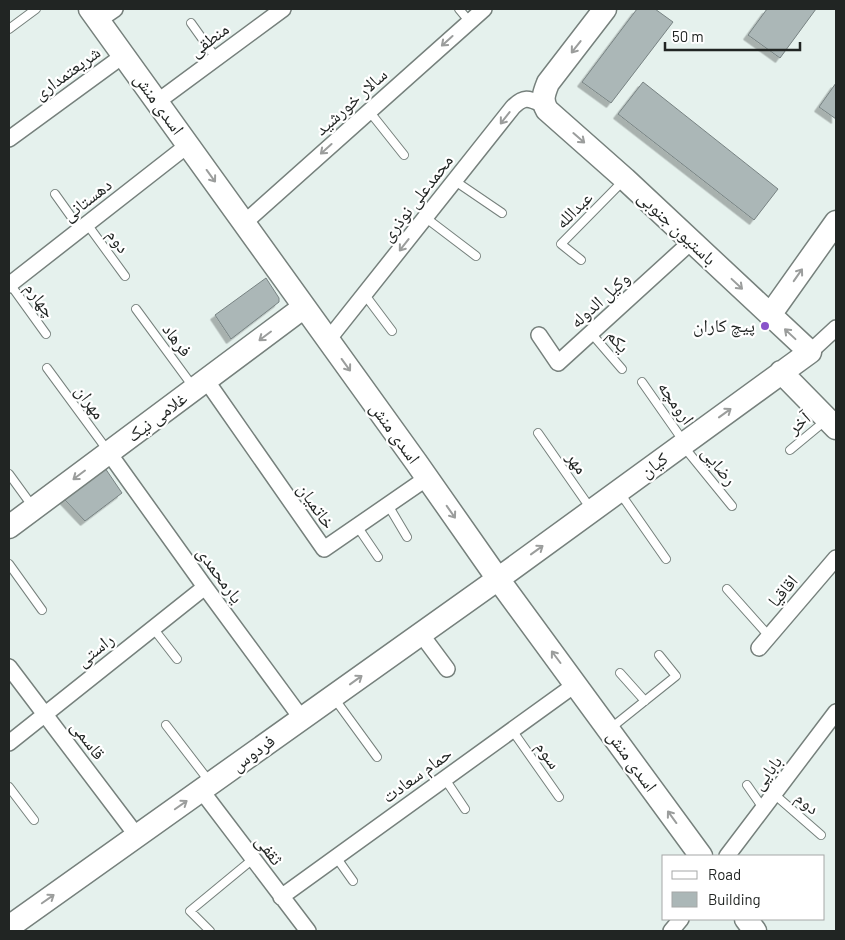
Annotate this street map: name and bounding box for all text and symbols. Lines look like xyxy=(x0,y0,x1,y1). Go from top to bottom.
street label: منطقی xyxy=(184,17,233,62)
scale bar xyxy=(665,20,800,52)
text: 50 m xyxy=(672,27,704,45)
one-way arrow xyxy=(441,35,454,47)
one-way arrow xyxy=(570,40,581,53)
street label: شریعتمداری xyxy=(29,41,105,105)
street label: سالار خورشید xyxy=(310,63,391,140)
street label: اسدی منش xyxy=(129,68,190,139)
one-way arrow xyxy=(499,111,510,124)
one-way arrow xyxy=(572,132,585,144)
one-way arrow xyxy=(320,144,333,155)
street label: محمدعلی نوذری xyxy=(375,149,458,246)
one-way arrow xyxy=(206,169,216,183)
street label: دهستانی xyxy=(57,173,116,226)
street label: باستیون جنوبی xyxy=(633,185,722,270)
street label: عبدالله xyxy=(550,186,597,233)
street label: دوم xyxy=(101,224,135,258)
one-way arrow xyxy=(399,238,409,252)
street label: وکیل الدوله xyxy=(565,266,635,333)
one-way arrow xyxy=(793,268,803,282)
street label: چهارم xyxy=(19,277,61,323)
one-way arrow xyxy=(730,278,743,290)
place label: پیچ کاران xyxy=(693,314,755,338)
street label: فرهاد xyxy=(158,318,197,360)
marker: پیچ کاران xyxy=(759,320,771,332)
street label: یکم xyxy=(601,324,635,358)
one-way arrow xyxy=(783,328,796,340)
one-way arrow xyxy=(258,331,272,341)
one-way arrow xyxy=(341,358,351,372)
street label: ارومچه xyxy=(653,376,700,429)
street label: مهران xyxy=(70,380,111,424)
street label: غلامی نیک xyxy=(122,386,191,447)
street label: اسدی منش xyxy=(365,397,426,468)
street label: آخر xyxy=(782,406,815,439)
one-way arrow xyxy=(718,408,732,418)
street label: رضایی xyxy=(697,441,742,490)
street label: مهر xyxy=(562,446,593,478)
street label: کیان xyxy=(635,446,673,482)
one-way arrow xyxy=(72,470,86,480)
street label: خاتمیان xyxy=(292,478,341,533)
one-way arrow xyxy=(446,505,456,519)
street label: یارمحمدی xyxy=(192,542,249,608)
one-way arrow xyxy=(530,545,544,555)
street label: اقاقیا xyxy=(763,570,802,611)
street label: راستی xyxy=(71,628,118,672)
one-way arrow xyxy=(551,650,561,664)
one-way arrow xyxy=(349,675,363,685)
street label: قاسمی xyxy=(66,715,111,764)
street label: اسدی منش xyxy=(602,725,663,796)
street label: فردوس xyxy=(226,729,279,776)
street label: سوم xyxy=(530,736,566,774)
street label: حمام سعادت xyxy=(377,741,457,809)
street label: بابایی xyxy=(746,751,787,795)
street label: دوم xyxy=(790,786,824,820)
one-way arrow xyxy=(174,800,188,810)
one-way arrow xyxy=(667,810,677,824)
street label: ثقفی xyxy=(250,830,288,870)
legend xyxy=(662,855,825,920)
text: Road xyxy=(708,865,741,883)
text: Building xyxy=(708,890,761,908)
one-way arrow xyxy=(41,894,55,904)

